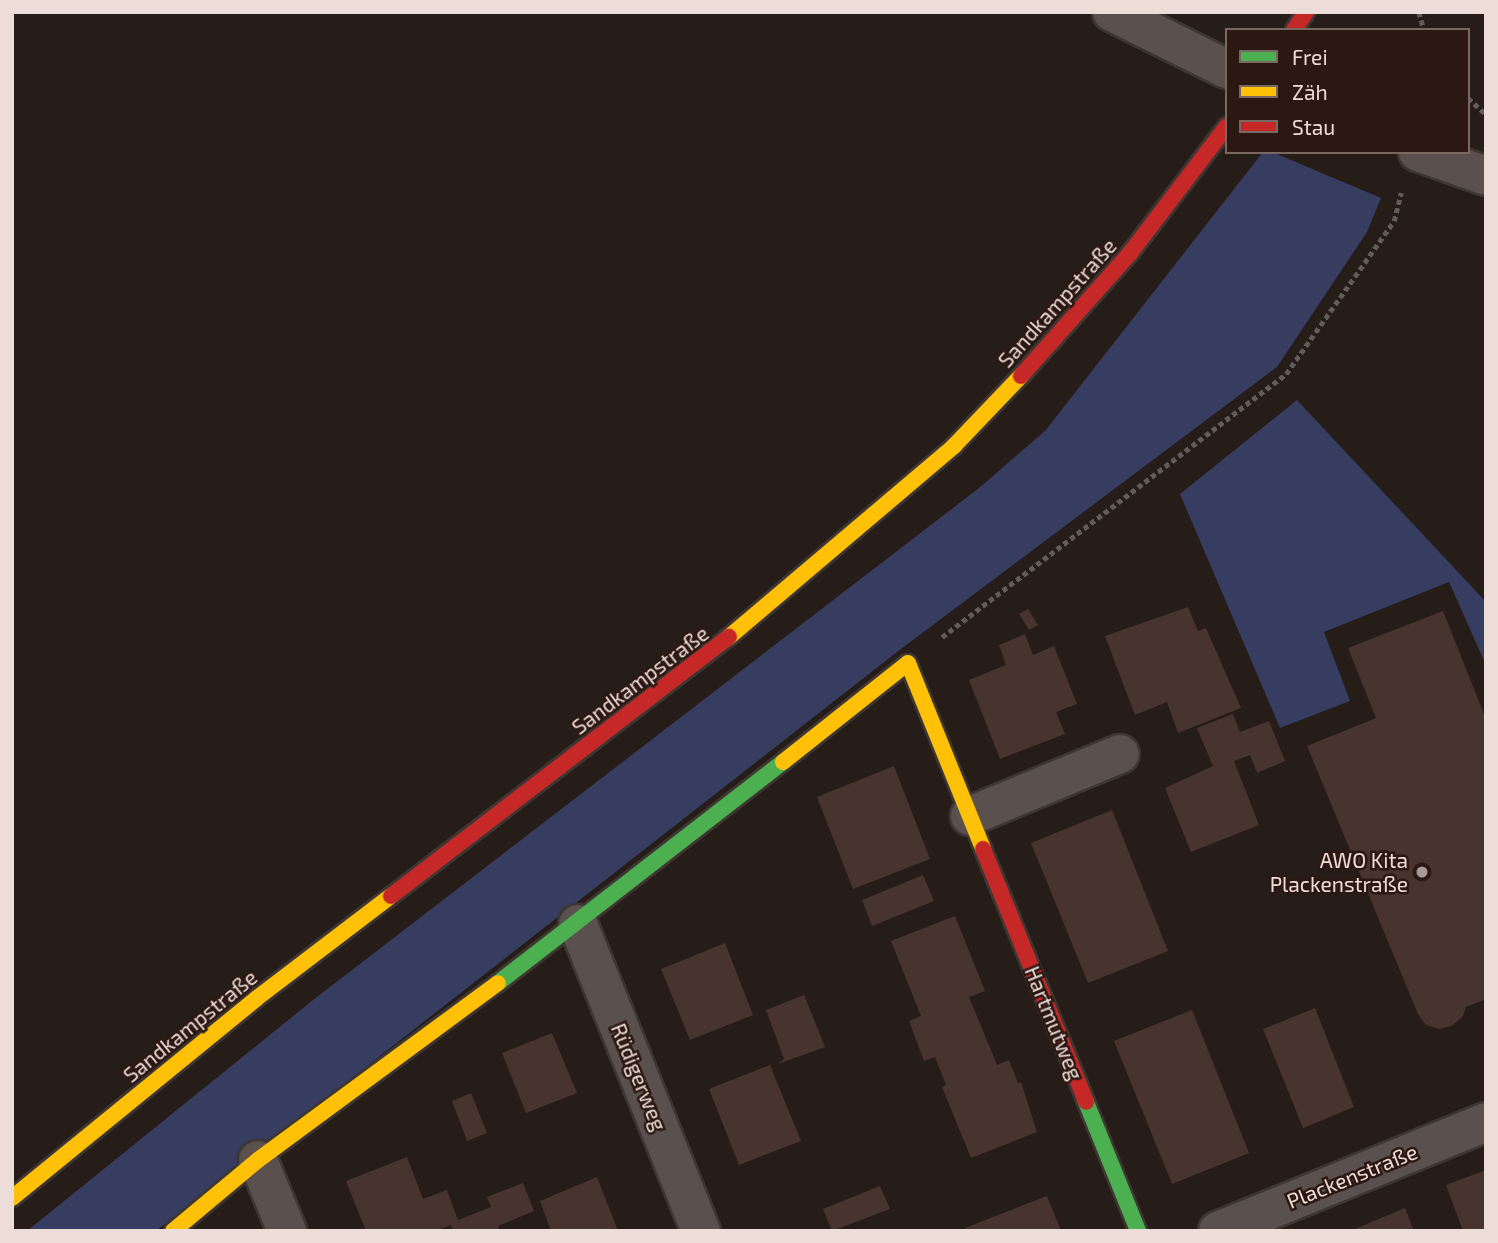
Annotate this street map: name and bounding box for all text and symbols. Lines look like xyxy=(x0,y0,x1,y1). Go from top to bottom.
legend xyxy=(1225,28,1470,154)
text: Frei xyxy=(1292,44,1328,69)
text: Zäh xyxy=(1292,79,1328,104)
text: Stau xyxy=(1292,114,1335,139)
street label: Sandkampstraße xyxy=(993,233,1121,373)
street label: Sandkampstraße xyxy=(567,620,713,740)
place label: AWO Kita Plackenstraße xyxy=(1270,847,1408,897)
marker: AWO Kita Plackenstraße xyxy=(1414,864,1430,880)
street label: Hartmutweg xyxy=(1020,962,1088,1084)
street label: Sandkampstraße xyxy=(118,964,262,1088)
street label: Rüdigerweg xyxy=(606,1020,672,1134)
street label: Plackenstraße xyxy=(1283,1138,1421,1214)

